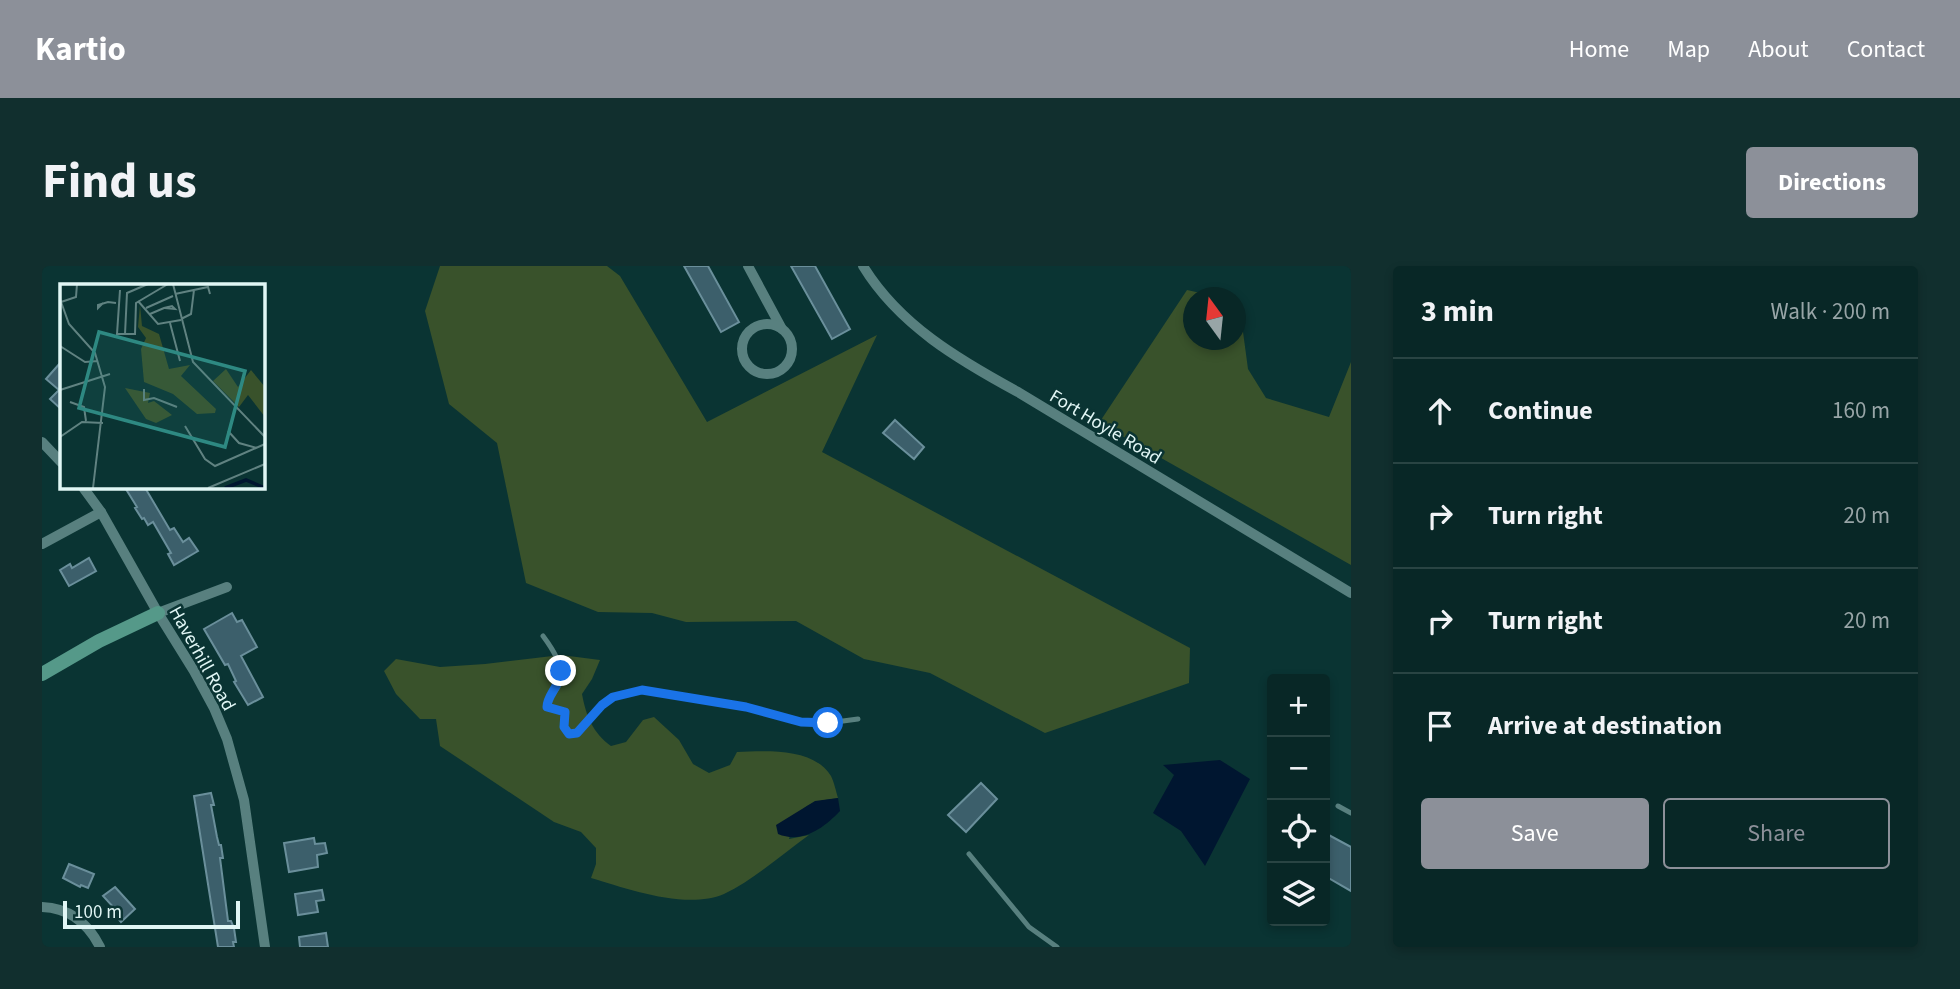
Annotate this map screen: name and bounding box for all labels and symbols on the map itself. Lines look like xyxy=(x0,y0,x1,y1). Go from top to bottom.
inset map xyxy=(60,284,264,488)
north arrow xyxy=(1183,287,1246,350)
street label: Fort Hoyle Road xyxy=(1044,383,1166,471)
street label: Haverhill Road xyxy=(162,601,242,716)
route end xyxy=(545,655,576,686)
route start xyxy=(812,707,843,738)
scale bar xyxy=(63,898,240,930)

